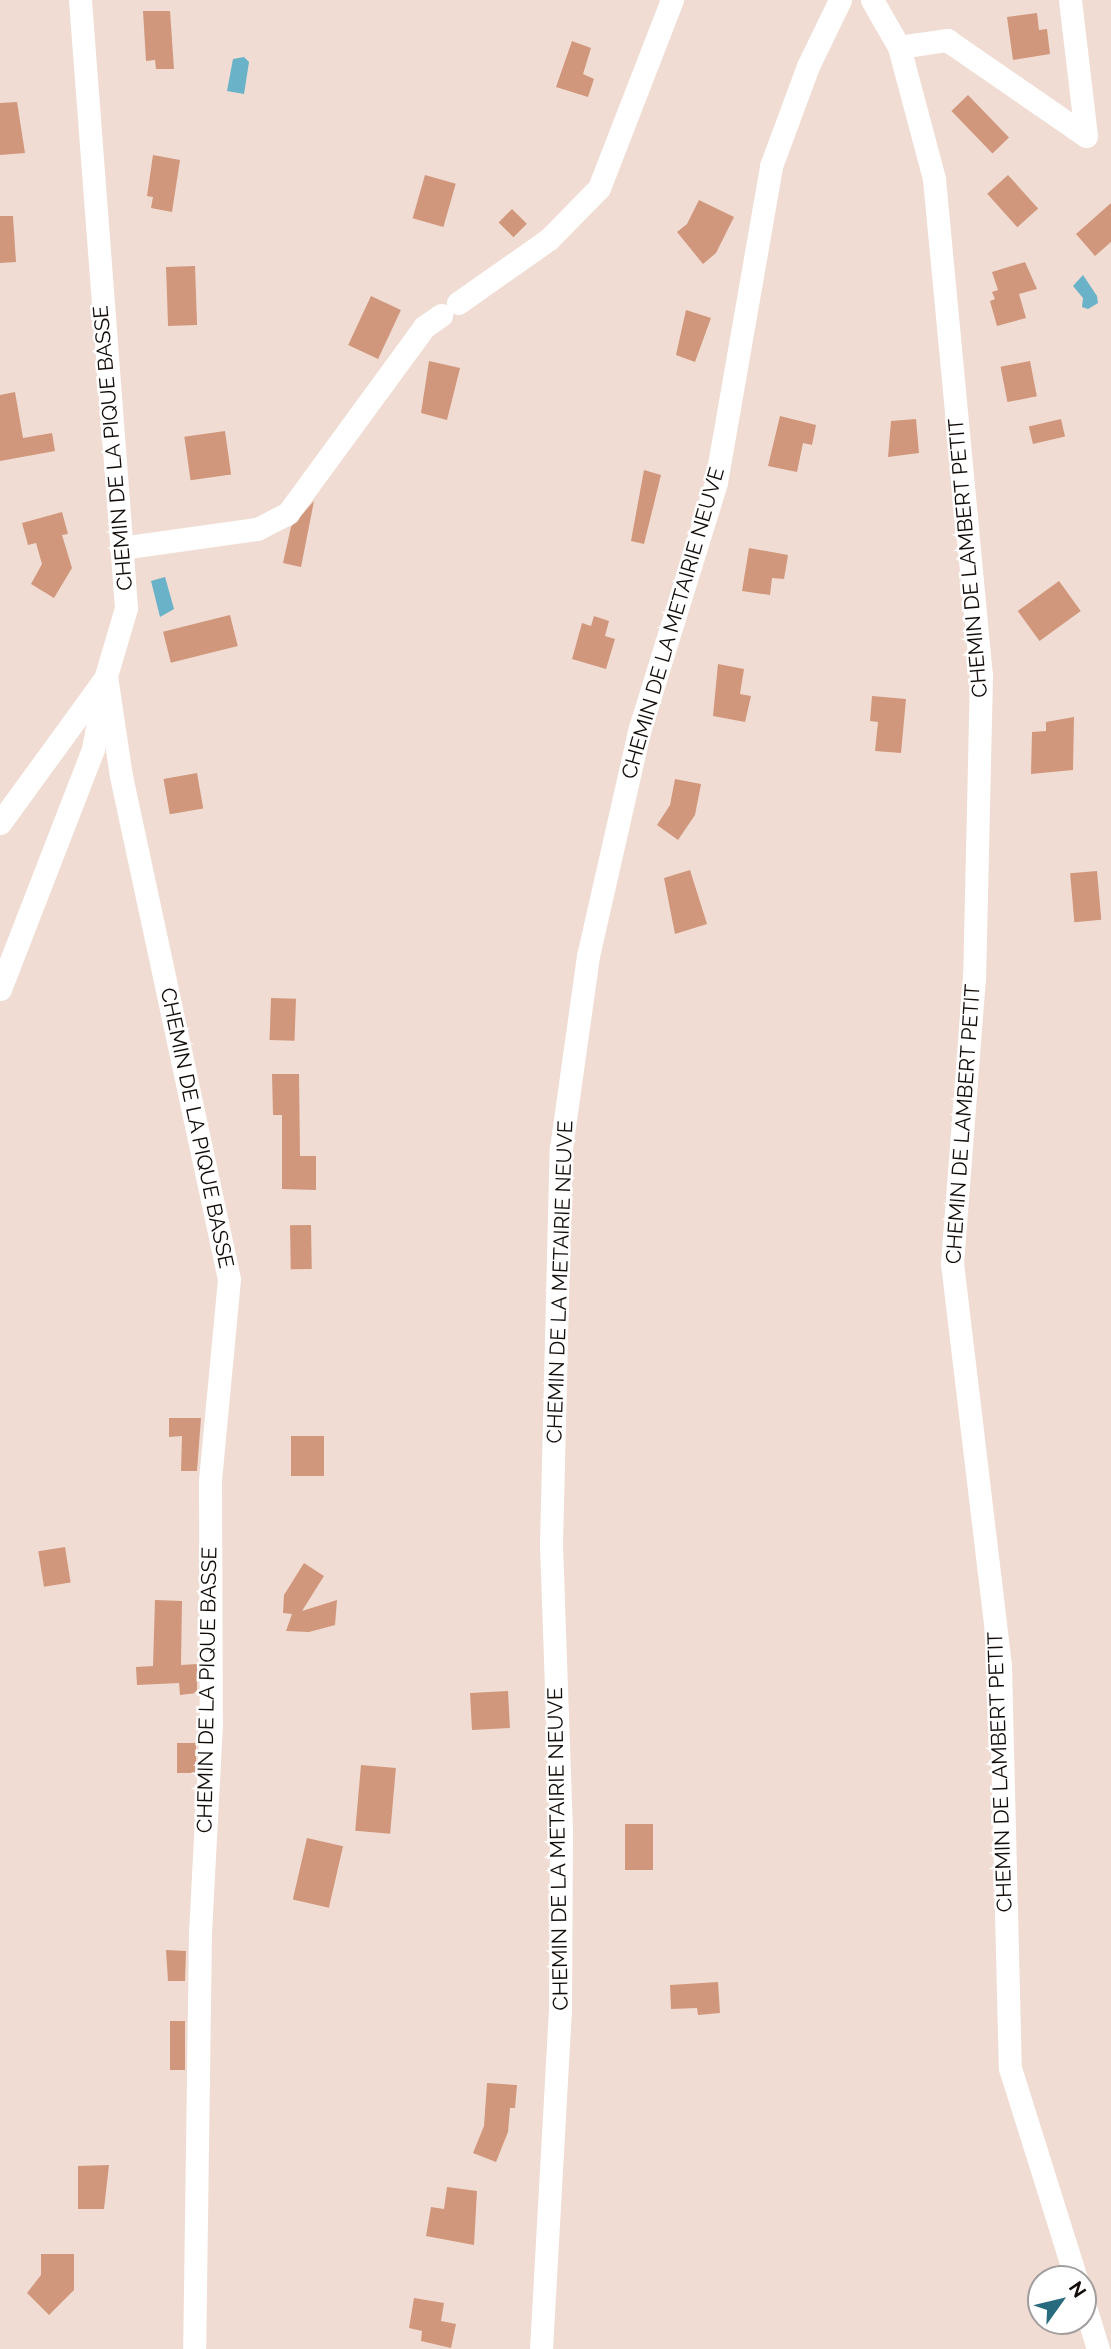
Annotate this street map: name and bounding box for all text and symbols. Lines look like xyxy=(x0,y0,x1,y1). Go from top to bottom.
street label: CHEMIN DE LA PIQUE BASSE xyxy=(88,304,138,592)
street label: CHEMIN DE LAMBERT PETIT xyxy=(943,417,993,699)
street label: CHEMIN DE LA METAIRIE NEUVE xyxy=(616,464,730,782)
street label: CHEMIN DE LAMBERT PETIT xyxy=(941,983,985,1265)
street label: CHEMIN DE LA PIQUE BASSE xyxy=(155,985,239,1271)
street label: CHEMIN DE LA METAIRIE NEUVE xyxy=(542,1120,578,1444)
street label: CHEMIN DE LA PIQUE BASSE xyxy=(192,1546,222,1834)
street label: CHEMIN DE LAMBERT PETIT xyxy=(983,1631,1017,1913)
street label: CHEMIN DE LA METAIRIE NEUVE xyxy=(543,1687,573,2011)
north arrow xyxy=(1027,2265,1097,2335)
text: N xyxy=(1065,2277,1091,2302)

